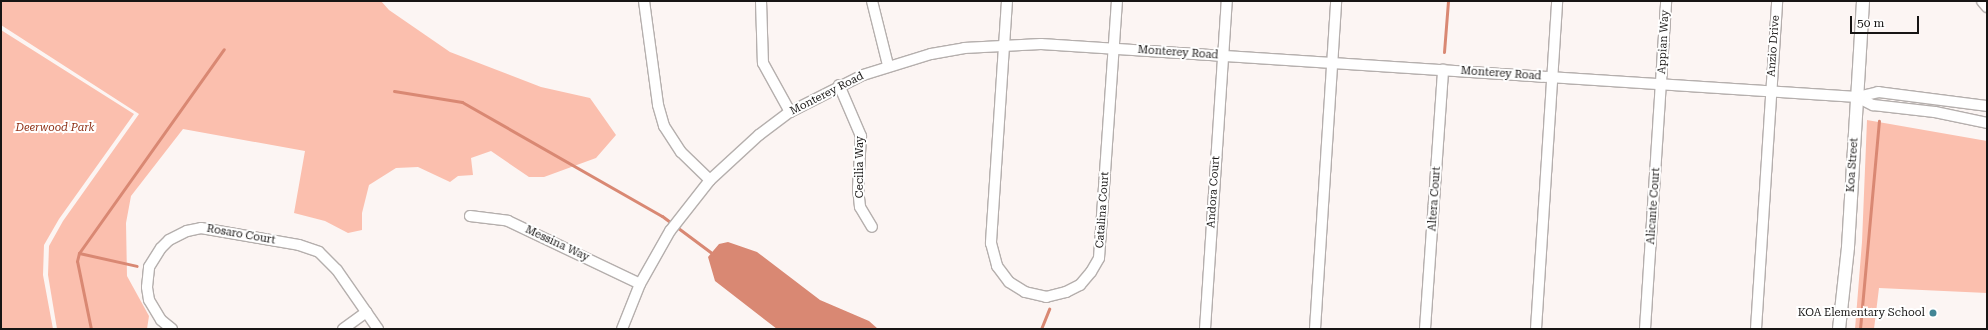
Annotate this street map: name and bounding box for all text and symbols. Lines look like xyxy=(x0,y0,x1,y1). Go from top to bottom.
scale bar xyxy=(1852,8,1921,34)
street label: Appian Way xyxy=(1656,10,1672,74)
street label: Anzio Drive xyxy=(1765,15,1783,77)
text: 50 m xyxy=(1857,16,1884,30)
street label: Monterey Road xyxy=(1137,44,1219,62)
street label: Monterey Road xyxy=(1460,65,1542,83)
street label: Monterey Road xyxy=(788,70,866,118)
park label: Deerwood Park xyxy=(15,121,95,135)
street label: Cecilia Way xyxy=(853,136,867,198)
street label: Koa Street xyxy=(1845,137,1861,193)
street label: Andora Court xyxy=(1205,156,1223,228)
street label: Altera Court xyxy=(1426,166,1444,232)
street label: Alicante Court xyxy=(1645,167,1663,245)
street label: Catalina Court xyxy=(1094,171,1112,249)
street label: Rosaro Court xyxy=(206,222,276,248)
street label: Messina Way xyxy=(523,223,591,265)
place label: KOA Elementary School xyxy=(1798,306,1925,320)
marker: KOA Elementary School xyxy=(1928,308,1938,318)

